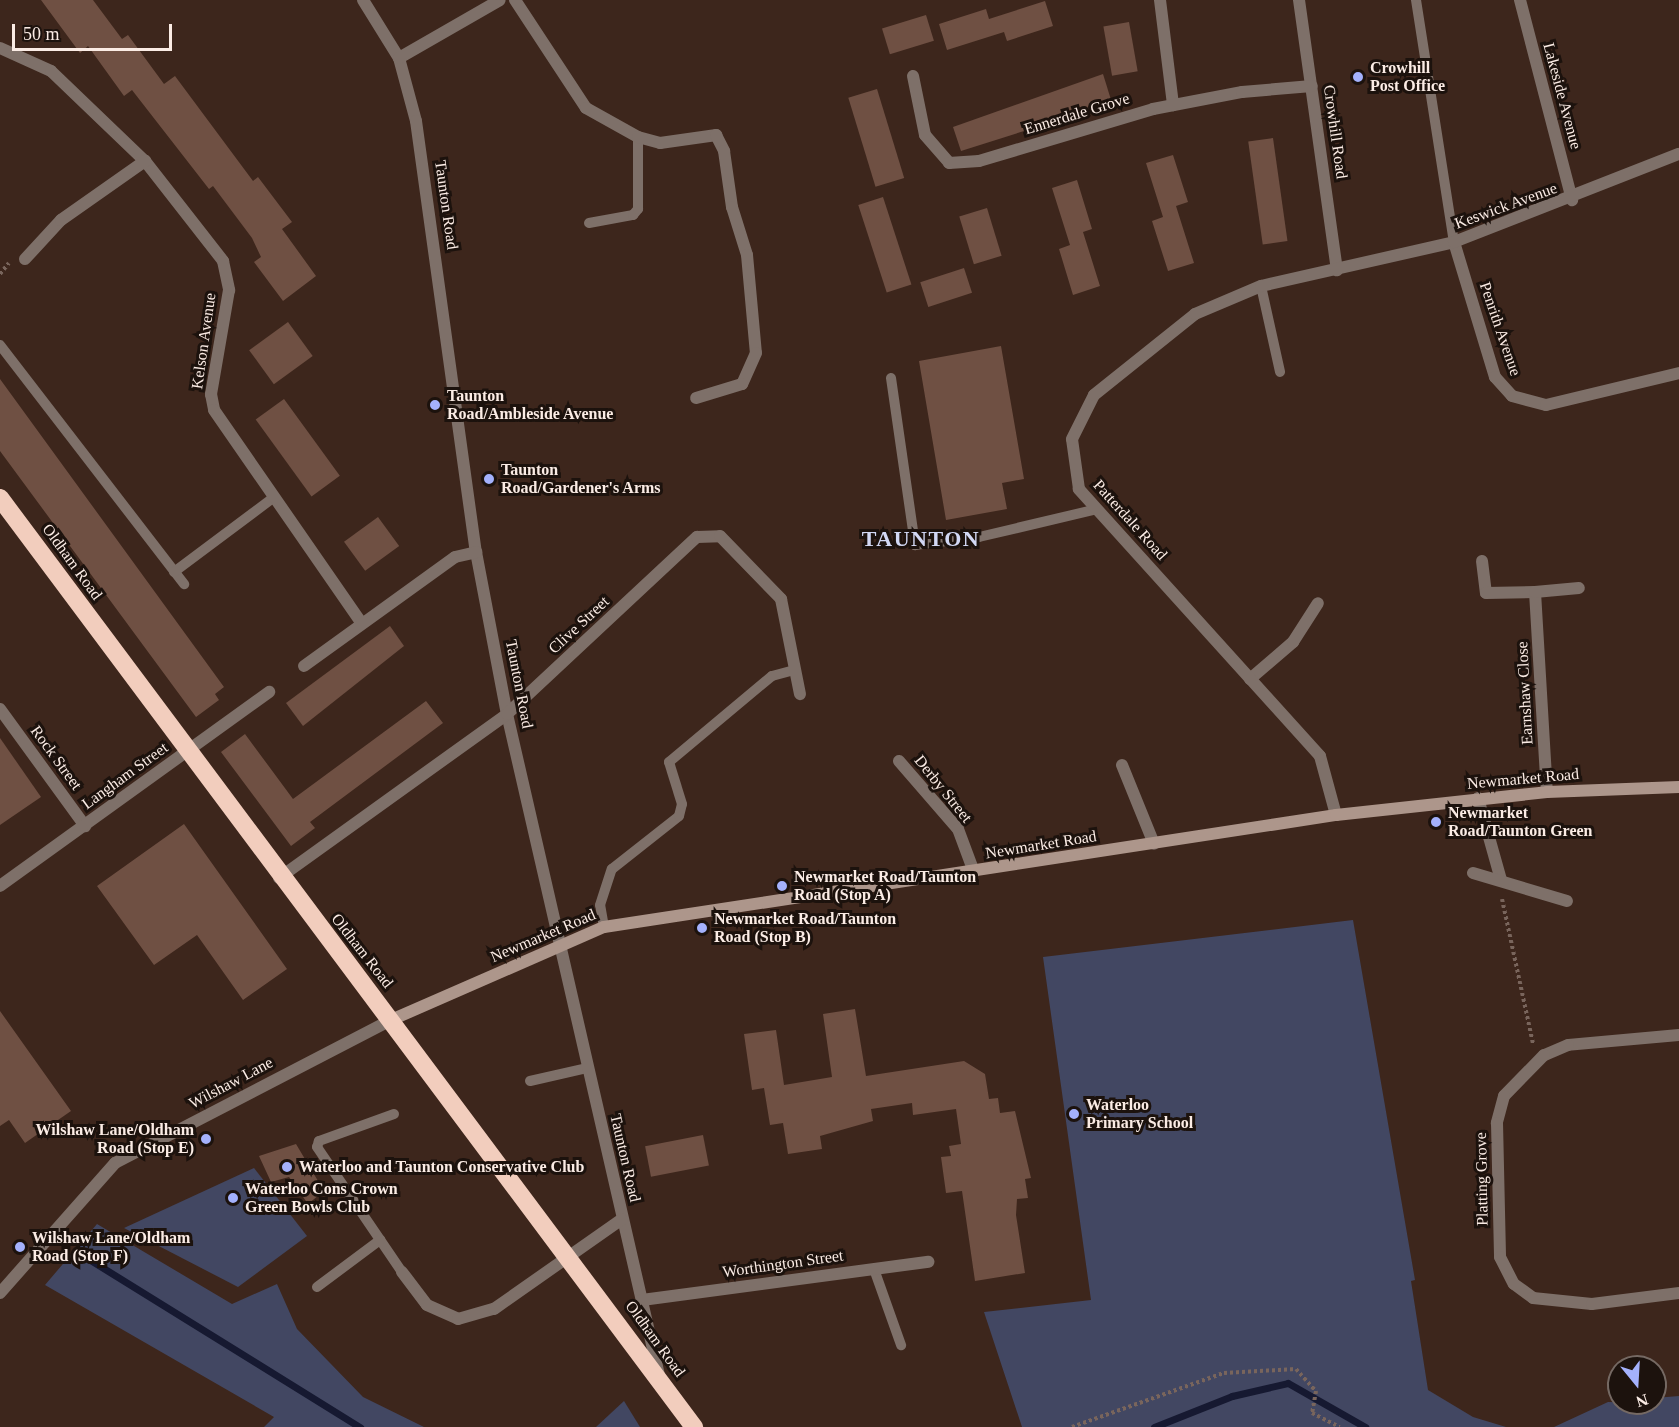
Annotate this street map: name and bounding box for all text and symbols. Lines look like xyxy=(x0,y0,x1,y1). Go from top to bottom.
scale bar xyxy=(15,12,176,50)
text: 50 m xyxy=(23,24,60,44)
street label: Lakeside Avenue xyxy=(1538,40,1586,152)
place label: Crowhill Post Office xyxy=(1370,58,1445,96)
marker: Crowhill Post Office xyxy=(1351,70,1365,84)
street label: Crowhill Road xyxy=(1319,84,1351,180)
street label: Ennerdale Grove xyxy=(1022,89,1132,139)
street label: Taunton Road xyxy=(430,159,462,251)
street label: Keswick Avenue xyxy=(1452,178,1560,234)
street label: Penrith Avenue xyxy=(1475,279,1525,379)
street label: Kelson Avenue xyxy=(188,291,220,391)
place label: Taunton Road/Ambleside Avenue xyxy=(447,386,614,424)
marker: Taunton Road/Ambleside Avenue xyxy=(428,398,442,412)
place label: Taunton Road/Gardener's Arms xyxy=(501,460,661,498)
marker: Taunton Road/Gardener's Arms xyxy=(482,472,496,486)
street label: Patterdale Road xyxy=(1089,476,1171,564)
street label: Oldham Road xyxy=(38,520,106,604)
district label: TAUNTON xyxy=(862,526,980,552)
street label: Clive Street xyxy=(545,592,613,658)
street label: Taunton Road xyxy=(501,638,537,730)
street label: Earnshaw Close xyxy=(1513,641,1537,745)
street label: Rock Street xyxy=(26,722,86,794)
street label: Langham Street xyxy=(78,738,172,814)
street label: Derby Street xyxy=(910,751,976,827)
street label: Newmarket Road xyxy=(1466,765,1580,793)
place label: Newmarket Road/Taunton Green xyxy=(1448,803,1592,841)
marker: Newmarket Road/Taunton Green xyxy=(1429,815,1443,829)
street label: Newmarket Road xyxy=(984,827,1098,863)
place label: Newmarket Road/Taunton Road (Stop A) xyxy=(794,867,976,905)
marker: Newmarket Road/Taunton Road (Stop A) xyxy=(775,879,789,893)
street label: Newmarket Road xyxy=(488,905,598,967)
place label: Newmarket Road/Taunton Road (Stop B) xyxy=(714,909,896,947)
street label: Oldham Road xyxy=(327,910,397,992)
marker: Newmarket Road/Taunton Road (Stop B) xyxy=(695,921,709,935)
street label: Wilshaw Lane xyxy=(186,1053,276,1113)
place label: Waterloo Primary School xyxy=(1086,1095,1193,1133)
marker: Waterloo Primary School xyxy=(1067,1107,1081,1121)
street label: Taunton Road xyxy=(606,1112,644,1204)
place label: Wilshaw Lane/Oldham Road (Stop E) xyxy=(36,1120,194,1158)
marker: Wilshaw Lane/Oldham Road (Stop E) xyxy=(199,1132,213,1146)
street label: Platting Grove xyxy=(1472,1132,1492,1226)
place label: Waterloo and Taunton Conservative Club xyxy=(299,1157,585,1177)
marker: Waterloo and Taunton Conservative Club xyxy=(280,1160,294,1174)
place label: Waterloo Cons Crown Green Bowls Club xyxy=(245,1179,398,1217)
marker: Waterloo Cons Crown Green Bowls Club xyxy=(226,1191,240,1205)
place label: Wilshaw Lane/Oldham Road (Stop F) xyxy=(32,1228,190,1266)
marker: Wilshaw Lane/Oldham Road (Stop F) xyxy=(13,1240,27,1254)
street label: Worthington Street xyxy=(721,1246,845,1282)
street label: Oldham Road xyxy=(621,1297,689,1381)
north arrow xyxy=(1607,1355,1667,1415)
text: N xyxy=(1634,1391,1650,1411)

